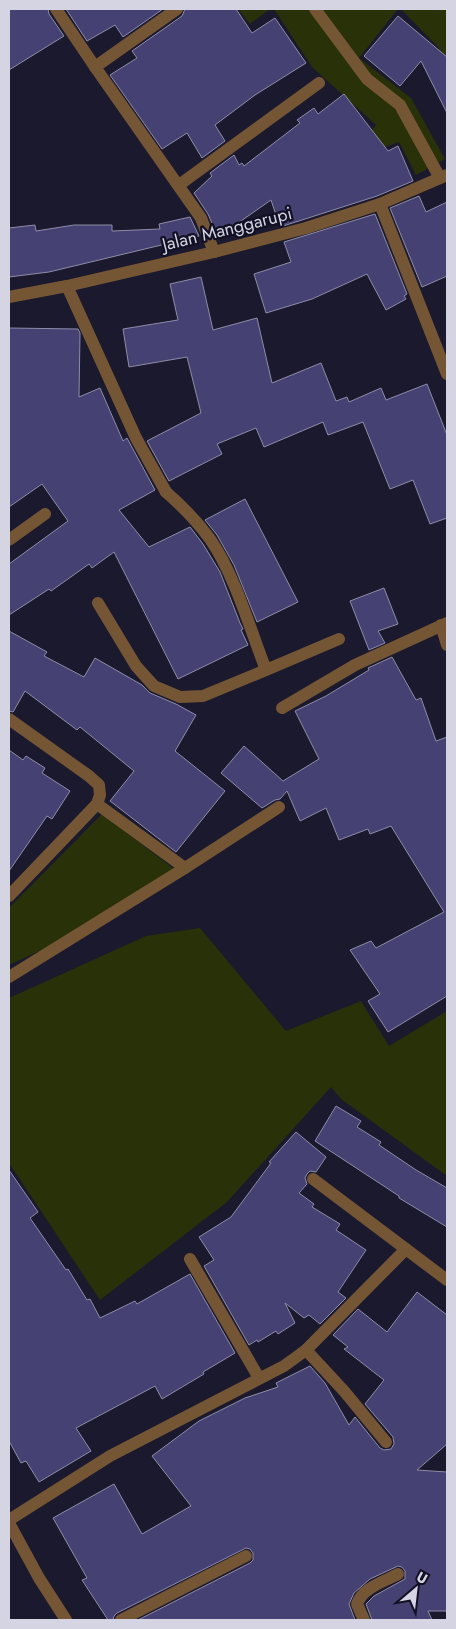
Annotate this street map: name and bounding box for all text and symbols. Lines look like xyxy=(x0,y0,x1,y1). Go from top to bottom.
street label: Jalan Manggarupi xyxy=(157,200,295,258)
north arrow xyxy=(391,1564,441,1614)
text: U xyxy=(413,1566,431,1589)

